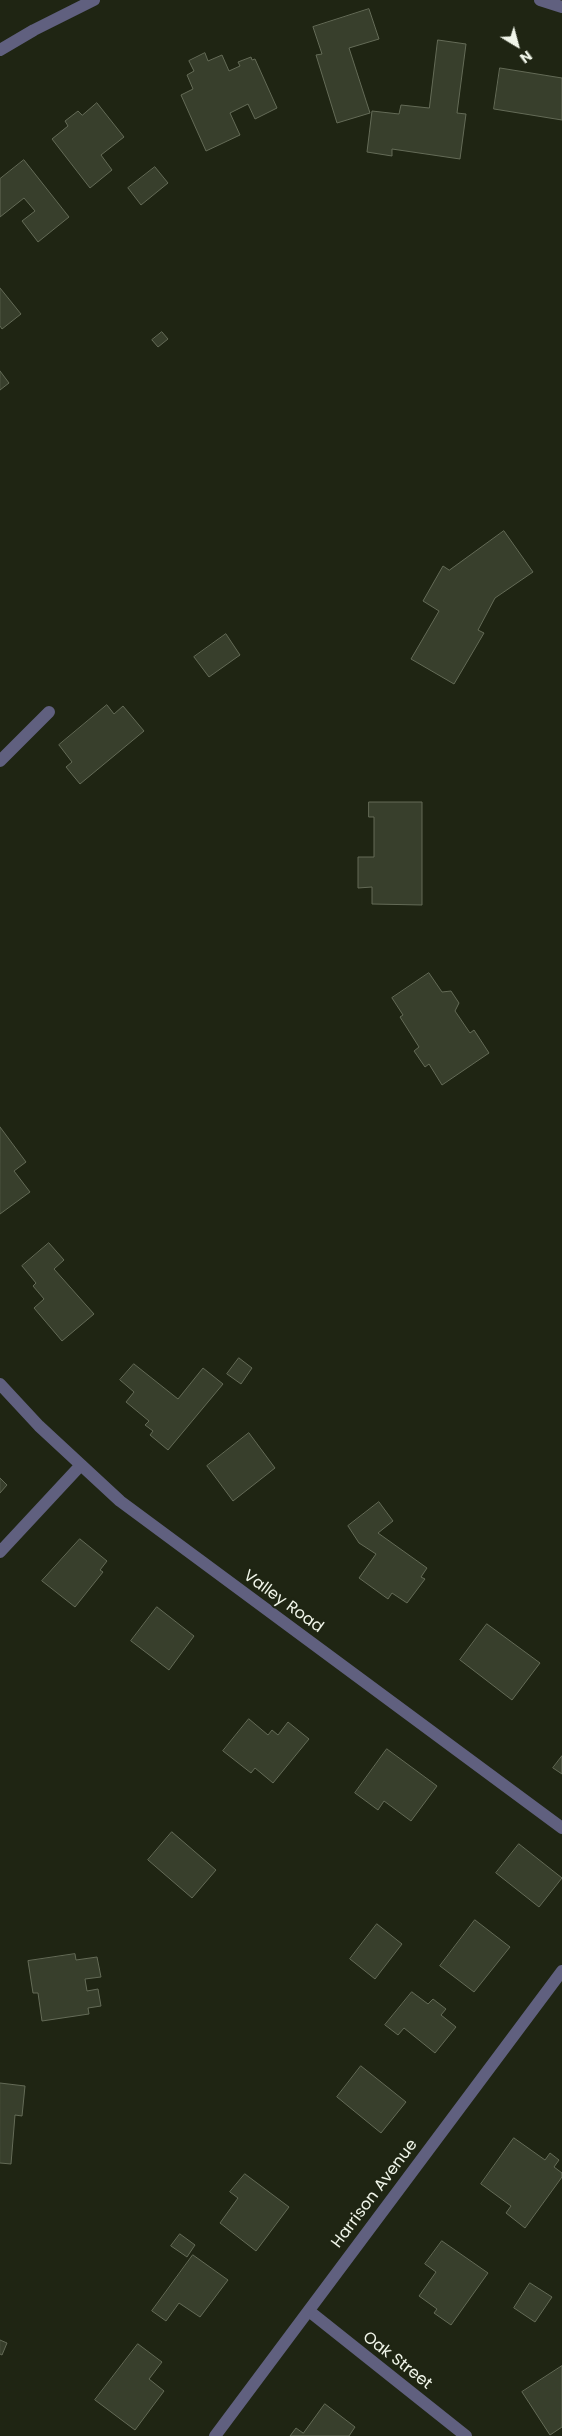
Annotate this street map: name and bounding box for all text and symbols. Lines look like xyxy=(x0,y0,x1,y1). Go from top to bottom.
north arrow xyxy=(492,20,542,70)
text: N xyxy=(516,46,536,68)
street label: Valley Road xyxy=(239,1567,327,1637)
street label: Harrison Avenue xyxy=(328,2136,422,2252)
street label: Oak Street xyxy=(358,2328,436,2394)

